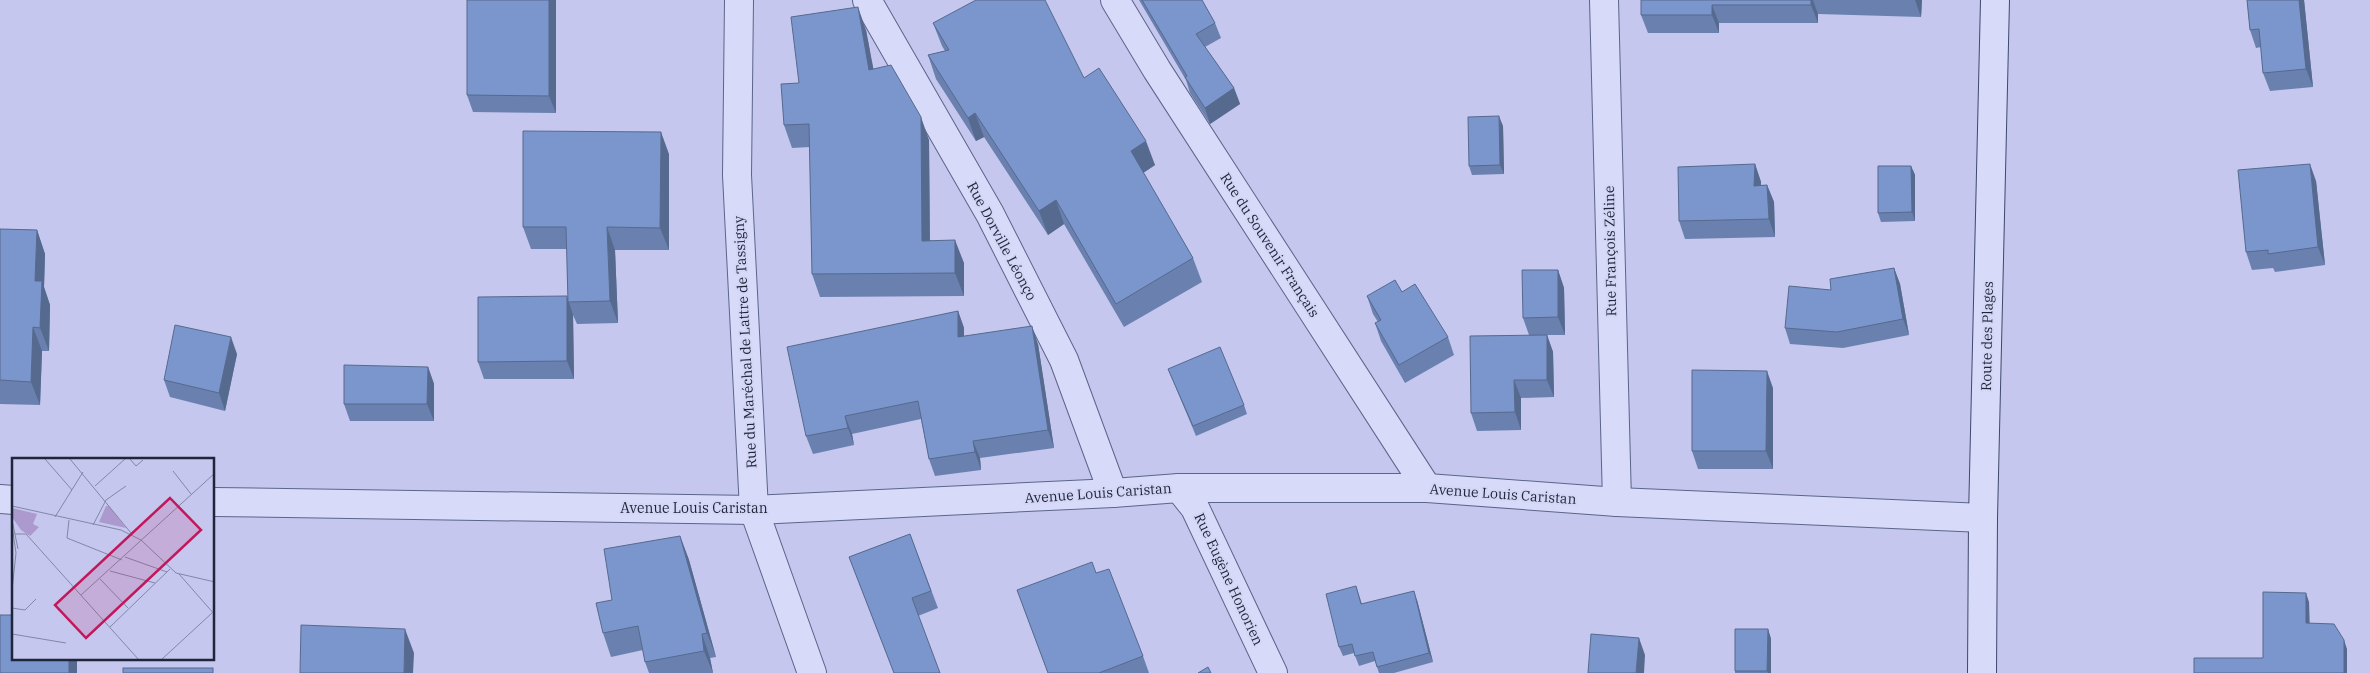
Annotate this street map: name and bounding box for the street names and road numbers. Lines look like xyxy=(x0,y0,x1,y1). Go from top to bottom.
street label: Rue du Souvenir Français xyxy=(1216,169,1324,321)
street label: Rue Dorville Léonço xyxy=(963,179,1041,304)
street label: Rue François Zéline xyxy=(1600,185,1620,317)
street label: Rue du Maréchal de Lattre de Tassigny xyxy=(729,215,761,469)
street label: Route des Plages xyxy=(1977,281,1997,391)
street label: Avenue Louis Caristan xyxy=(1024,479,1172,507)
street label: Avenue Louis Caristan xyxy=(1429,480,1577,508)
street label: Avenue Louis Caristan xyxy=(620,499,768,517)
street label: Rue Eugène Honorien xyxy=(1190,510,1268,648)

